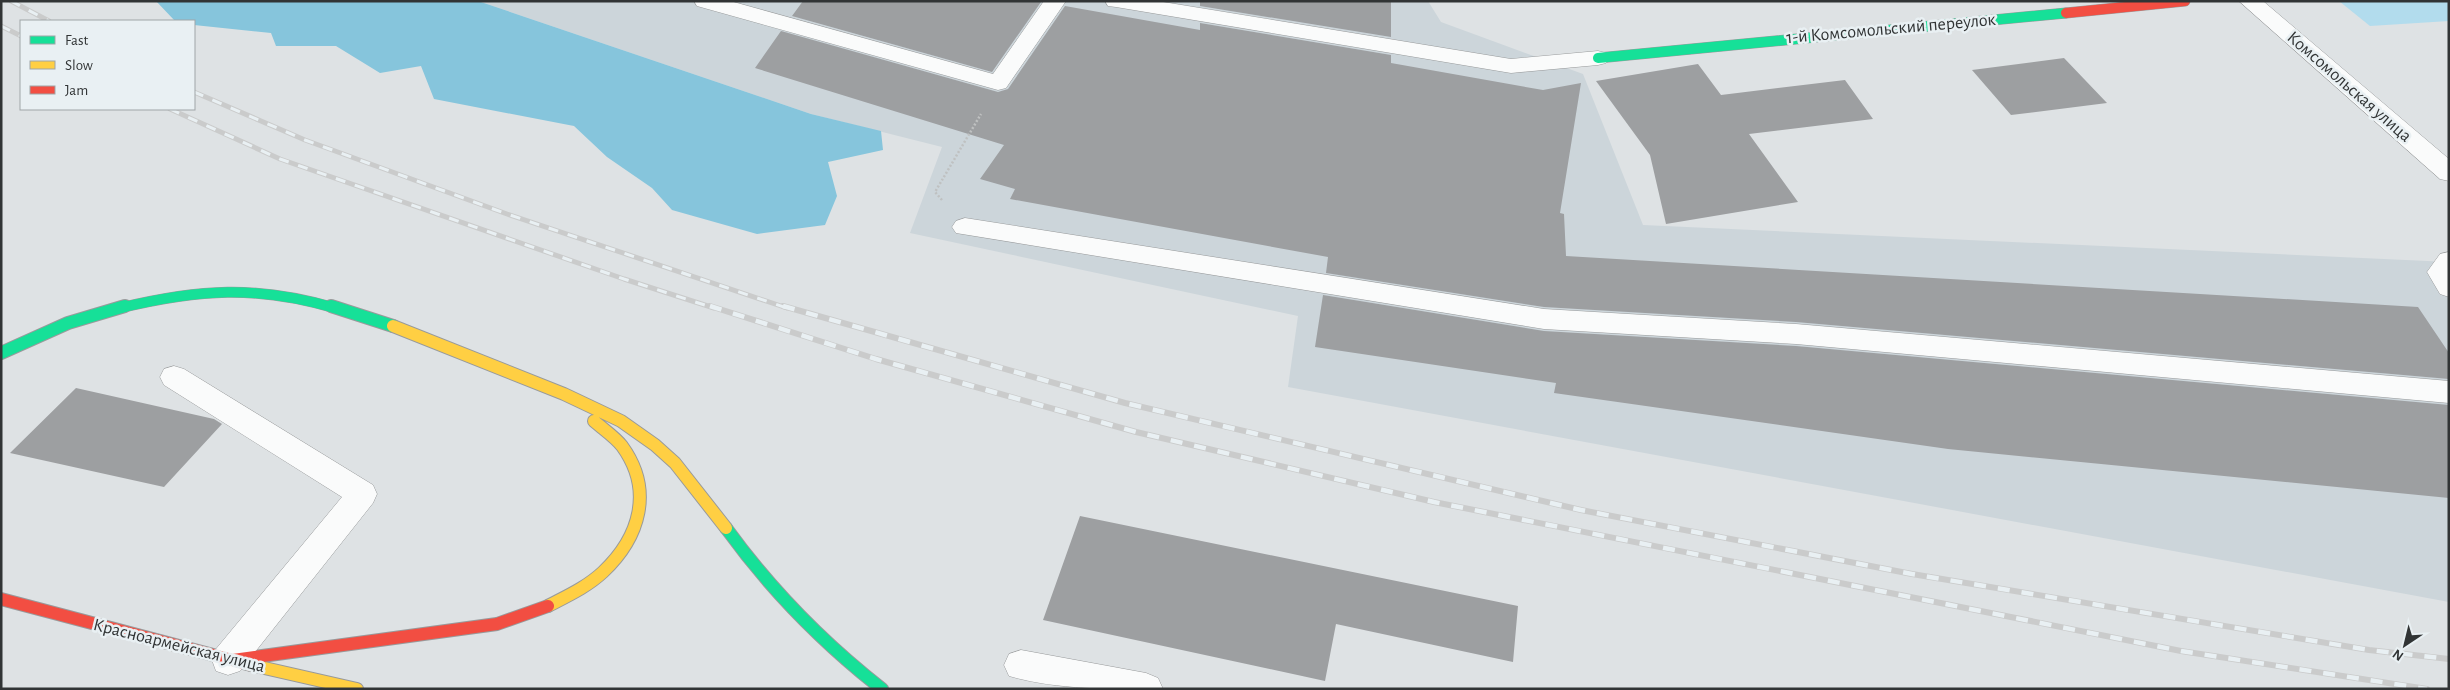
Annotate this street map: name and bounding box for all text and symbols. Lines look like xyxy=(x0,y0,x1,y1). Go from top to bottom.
street label: 1-й Комсомольский переулок xyxy=(1786,11,1997,47)
legend xyxy=(20,20,195,110)
street label: Комсомольская улица xyxy=(2283,28,2415,146)
text: Fast xyxy=(65,33,89,48)
text: Slow xyxy=(65,58,93,73)
text: Jam xyxy=(65,83,88,98)
street label: Красноармейская улица xyxy=(91,616,267,676)
north arrow xyxy=(2380,620,2430,670)
text: N xyxy=(2390,646,2406,663)

